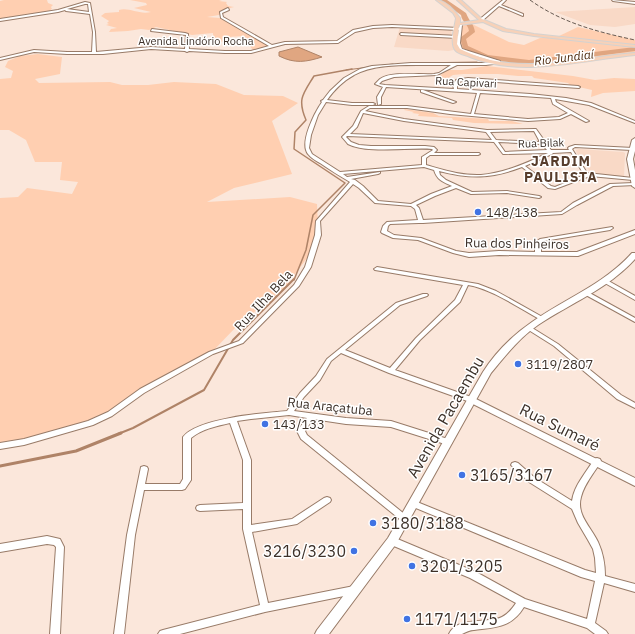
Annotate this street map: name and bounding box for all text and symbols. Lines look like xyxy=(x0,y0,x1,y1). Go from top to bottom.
street label: Avenida Lindório Rocha xyxy=(138,34,254,48)
water label: Rio Jundiaí xyxy=(533,46,596,69)
street label: Rua Capivari xyxy=(435,73,497,91)
street label: Rua Bilak xyxy=(518,135,565,151)
district label: JARDIM PAULISTA xyxy=(524,152,598,186)
place label: 148/138 xyxy=(486,204,538,221)
marker: 148/138 xyxy=(473,207,483,217)
street label: Rua dos Pinheiros xyxy=(465,234,569,253)
street label: Rua Ilha Bela xyxy=(231,266,296,335)
street label: Avenida Pacaembu xyxy=(402,353,488,481)
place label: 3119/2807 xyxy=(526,356,593,373)
marker: 3119/2807 xyxy=(513,359,523,369)
street label: Rua Araçatuba xyxy=(286,394,373,419)
street label: Rua Sumaré xyxy=(516,399,604,455)
place label: 143/133 xyxy=(273,416,325,433)
marker: 143/133 xyxy=(260,419,270,429)
place label: 3165/3167 xyxy=(470,465,553,485)
marker: 3165/3167 xyxy=(457,470,467,480)
place label: 3180/3188 xyxy=(381,513,464,533)
marker: 3180/3188 xyxy=(368,518,378,528)
place label: 3216/3230 xyxy=(263,541,346,561)
marker: 3216/3230 xyxy=(349,546,359,556)
place label: 3201/3205 xyxy=(420,556,503,576)
marker: 3201/3205 xyxy=(407,561,417,571)
place label: 1171/1175 xyxy=(415,609,498,629)
marker: 1171/1175 xyxy=(402,614,412,624)

